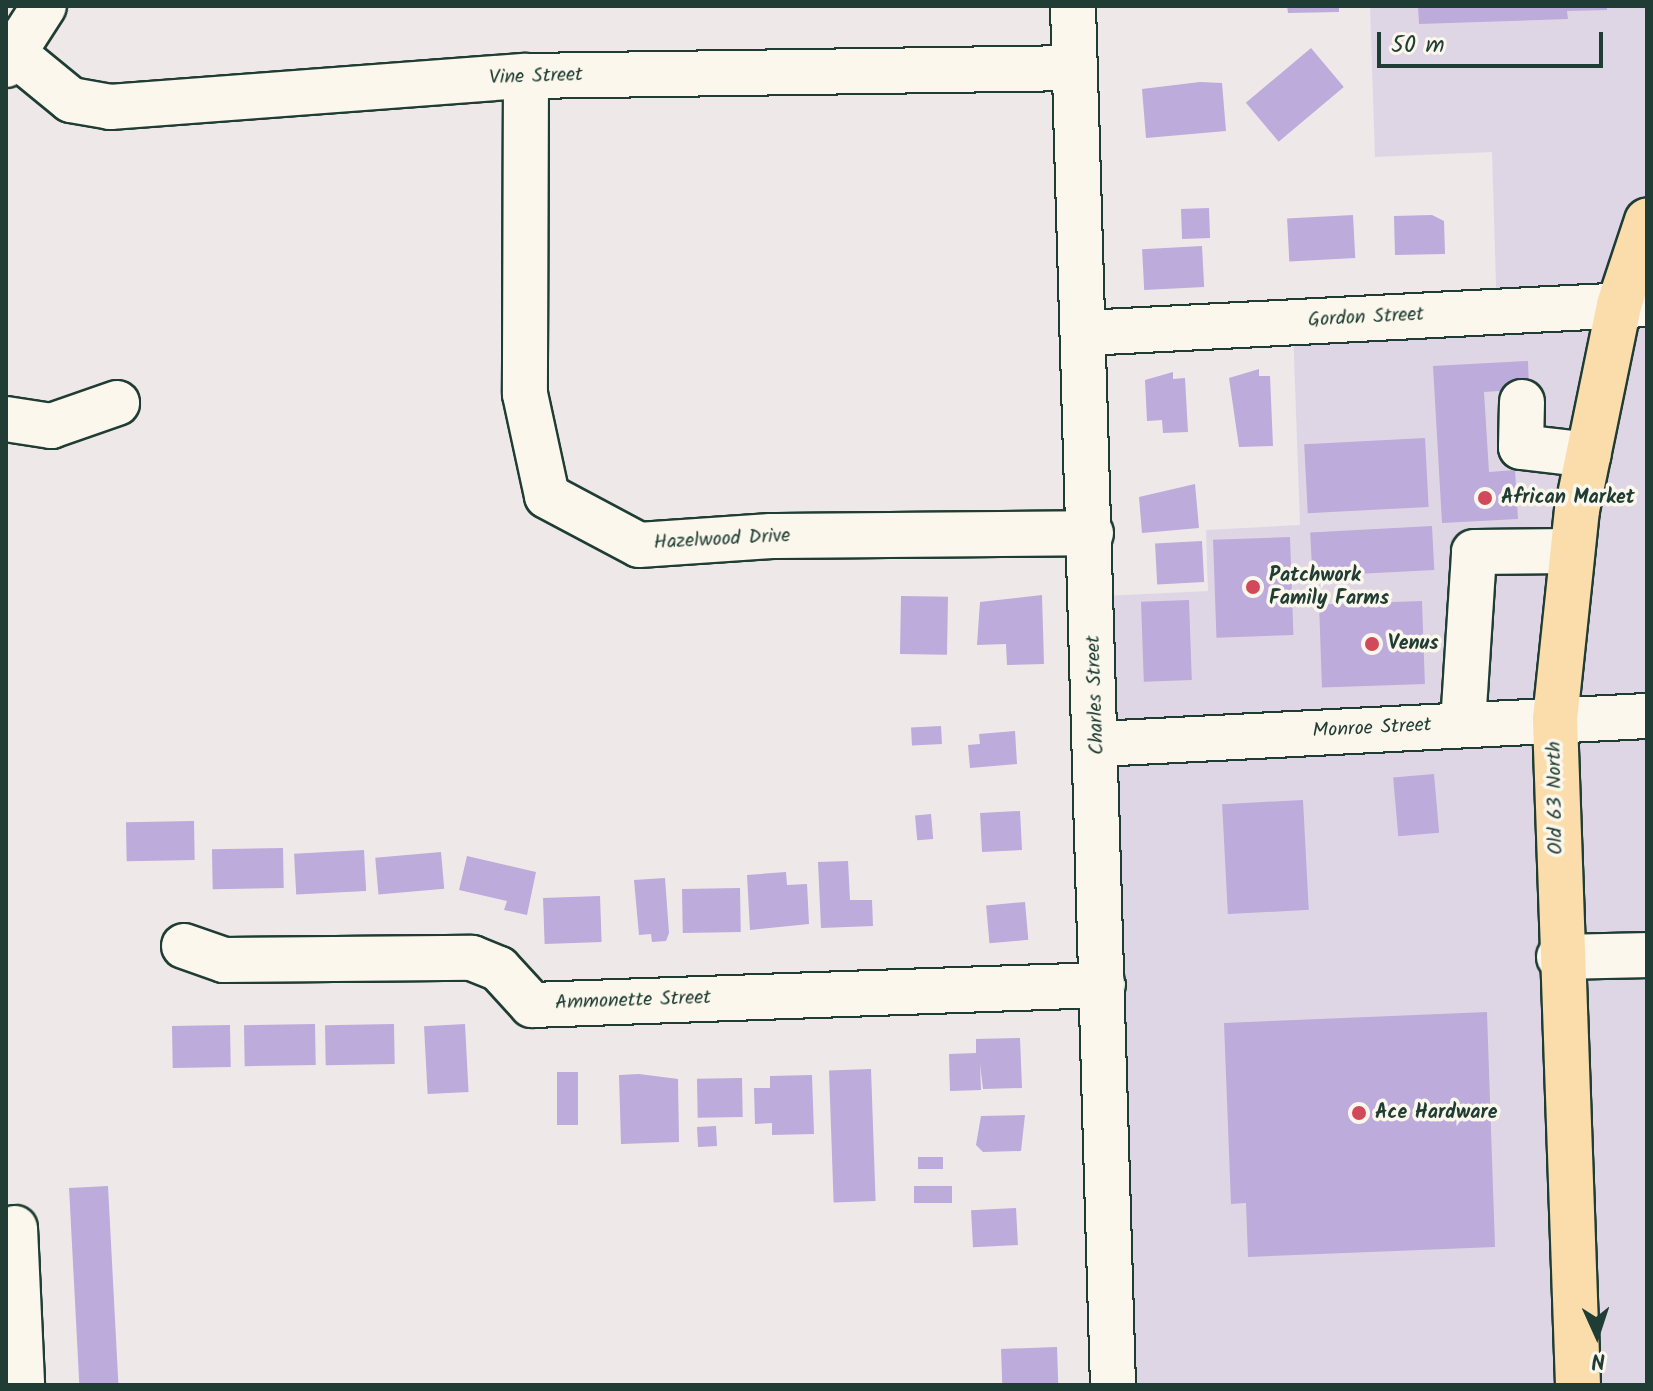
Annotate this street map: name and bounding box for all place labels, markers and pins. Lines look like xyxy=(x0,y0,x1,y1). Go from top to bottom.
place label: African Market xyxy=(1501,486,1635,510)
marker: African Market xyxy=(1476,489,1494,507)
place label: Patchwork Family Farms xyxy=(1269,564,1389,611)
marker: Patchwork Family Farms xyxy=(1244,578,1262,596)
place label: Venus xyxy=(1388,632,1439,656)
marker: Venus xyxy=(1363,635,1381,653)
place label: Ace Hardware xyxy=(1375,1101,1497,1125)
marker: Ace Hardware xyxy=(1350,1104,1368,1122)

